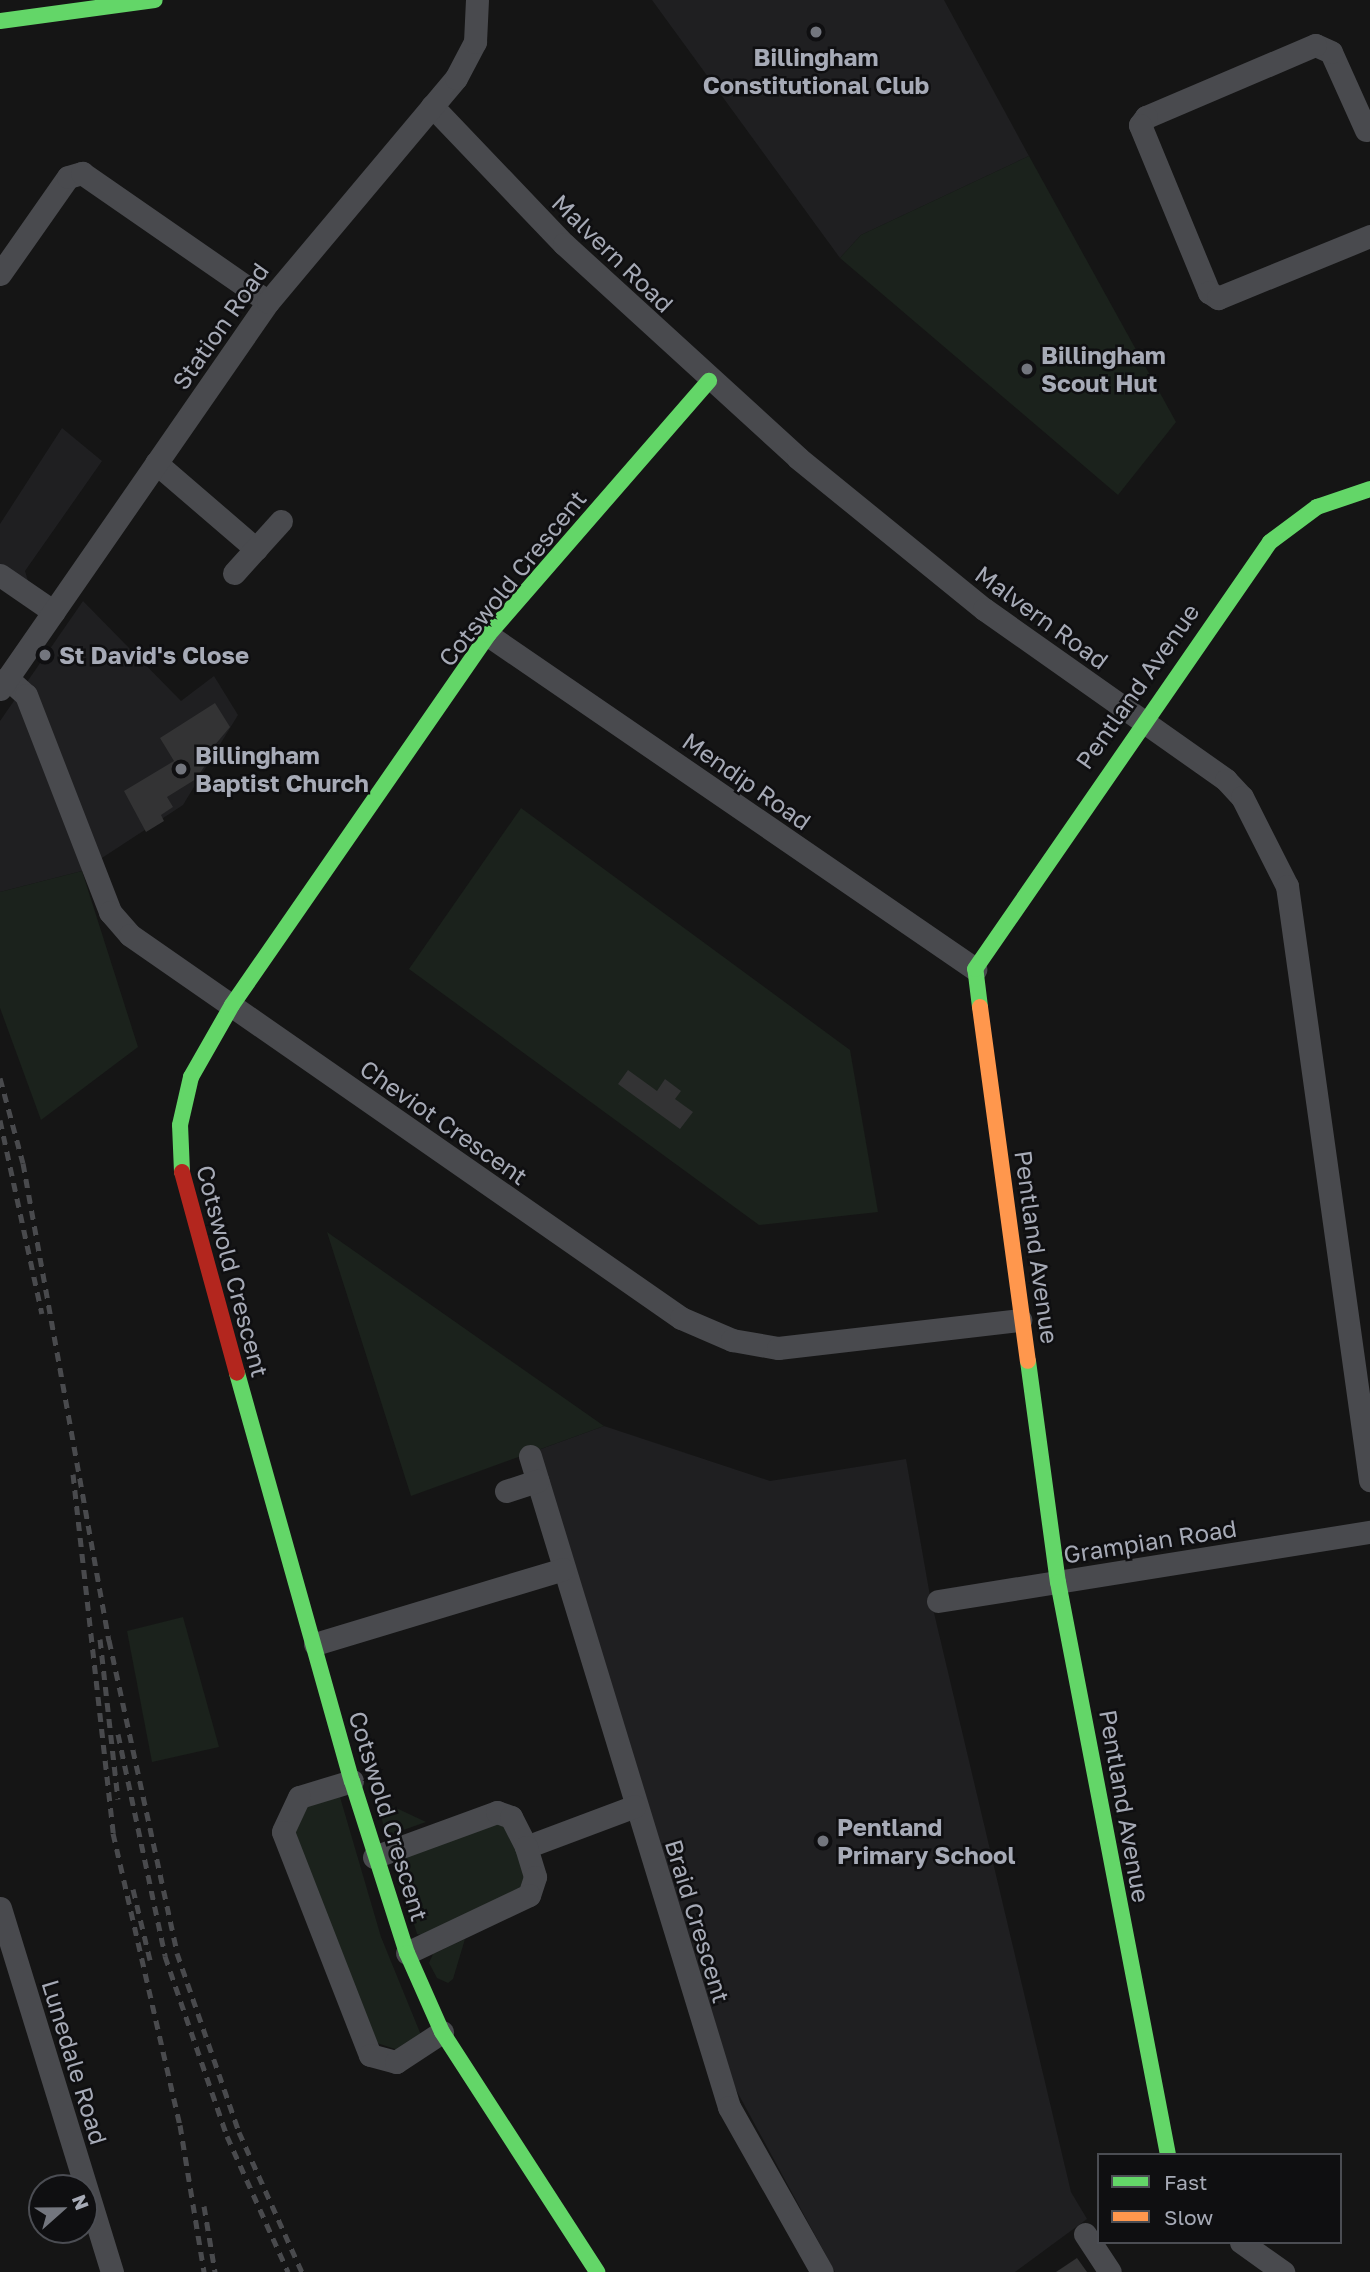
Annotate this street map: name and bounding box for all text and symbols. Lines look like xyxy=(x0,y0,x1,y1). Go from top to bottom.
marker: Billingham Constitutional Club xyxy=(808,24,824,40)
place label: Billingham Constitutional Club xyxy=(703,43,929,99)
street label: Malvern Road xyxy=(546,188,680,318)
street label: Station Road xyxy=(166,257,274,395)
place label: Billingham Scout Hut xyxy=(1041,341,1166,397)
marker: Billingham Scout Hut xyxy=(1019,361,1035,377)
street label: Cotswold Crescent xyxy=(432,484,592,672)
street label: Malvern Road xyxy=(970,559,1114,675)
street label: Pentland Avenue xyxy=(1069,598,1205,774)
place label: St David's Close xyxy=(59,641,249,669)
marker: St David's Close xyxy=(37,647,53,663)
street label: Mendip Road xyxy=(677,726,817,836)
place label: Billingham Baptist Church xyxy=(195,741,369,797)
marker: Billingham Baptist Church xyxy=(173,761,189,777)
street label: Cheviot Crescent xyxy=(355,1054,533,1190)
street label: Pentland Avenue xyxy=(1009,1148,1065,1346)
street label: Cotswold Crescent xyxy=(191,1162,275,1380)
street label: Grampian Road xyxy=(1061,1513,1239,1569)
street label: Pentland Avenue xyxy=(1094,1707,1156,1905)
street label: Cotswold Crescent xyxy=(343,1708,435,1924)
place label: Pentland Primary School xyxy=(837,1813,1016,1869)
marker: Pentland Primary School xyxy=(815,1833,831,1849)
street label: Braid Crescent xyxy=(660,1836,736,2006)
street label: Lunedale Road xyxy=(36,1976,114,2148)
legend xyxy=(1097,2153,1342,2244)
text: Fast xyxy=(1164,2169,1207,2195)
north arrow xyxy=(28,2174,98,2244)
text: N xyxy=(68,2191,95,2213)
text: Slow xyxy=(1164,2204,1213,2230)

